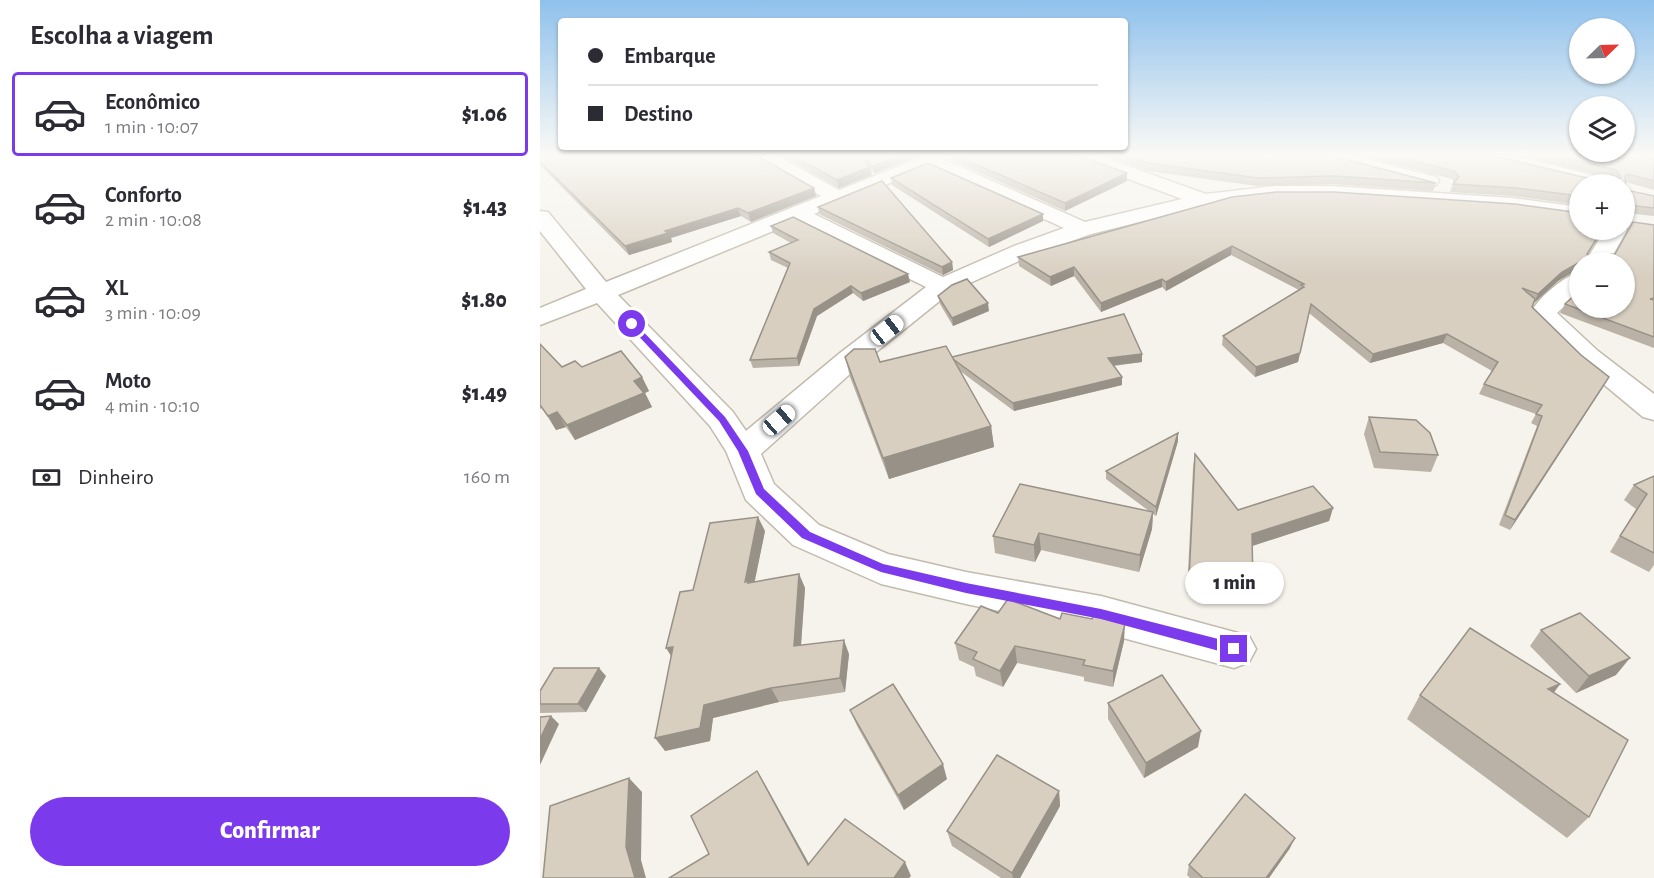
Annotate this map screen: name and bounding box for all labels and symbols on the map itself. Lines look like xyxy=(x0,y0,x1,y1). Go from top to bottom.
north arrow xyxy=(1569,18,1635,84)
route start xyxy=(618,310,645,337)
car xyxy=(867,312,907,348)
car xyxy=(760,401,798,439)
callout: 1 min xyxy=(1184,562,1284,604)
route end xyxy=(1220,635,1247,662)

